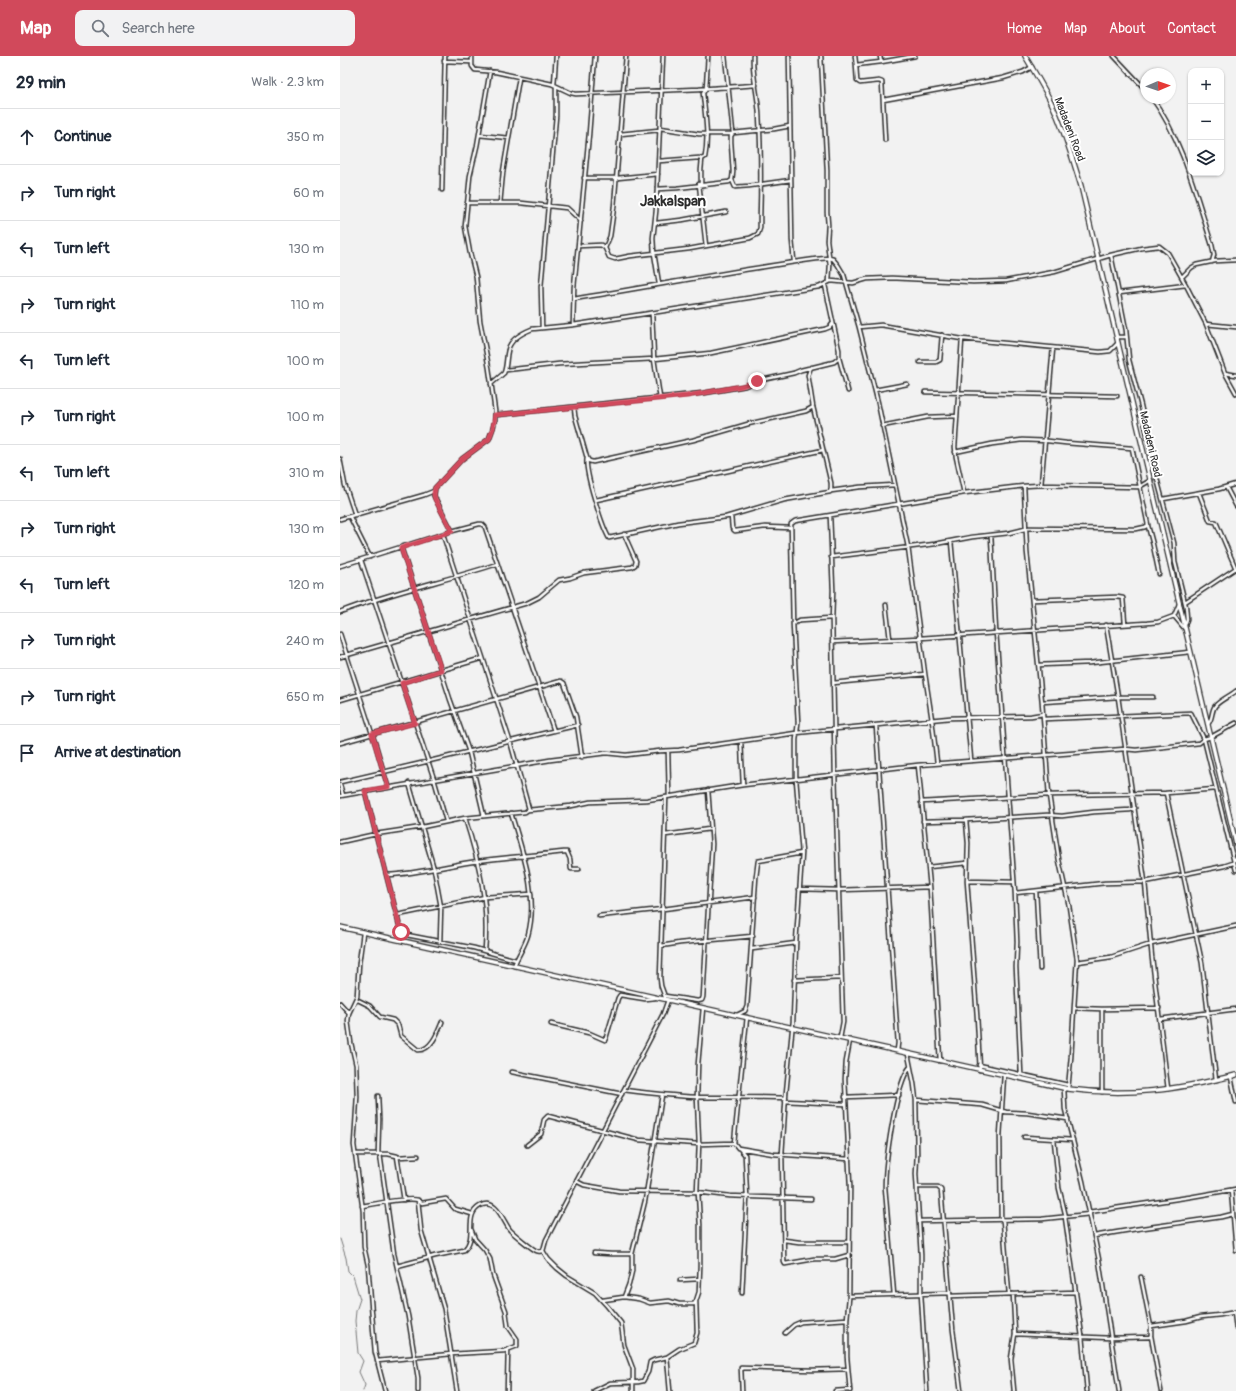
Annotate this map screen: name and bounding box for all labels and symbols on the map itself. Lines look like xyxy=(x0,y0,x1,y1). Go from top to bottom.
north arrow xyxy=(1140,68,1176,104)
street label: Madadeni Road xyxy=(1051,95,1088,163)
district label: Jakkalspan xyxy=(640,192,707,211)
route end xyxy=(748,372,766,390)
street label: Madadeni Road xyxy=(1137,410,1164,479)
route start xyxy=(392,923,410,941)

